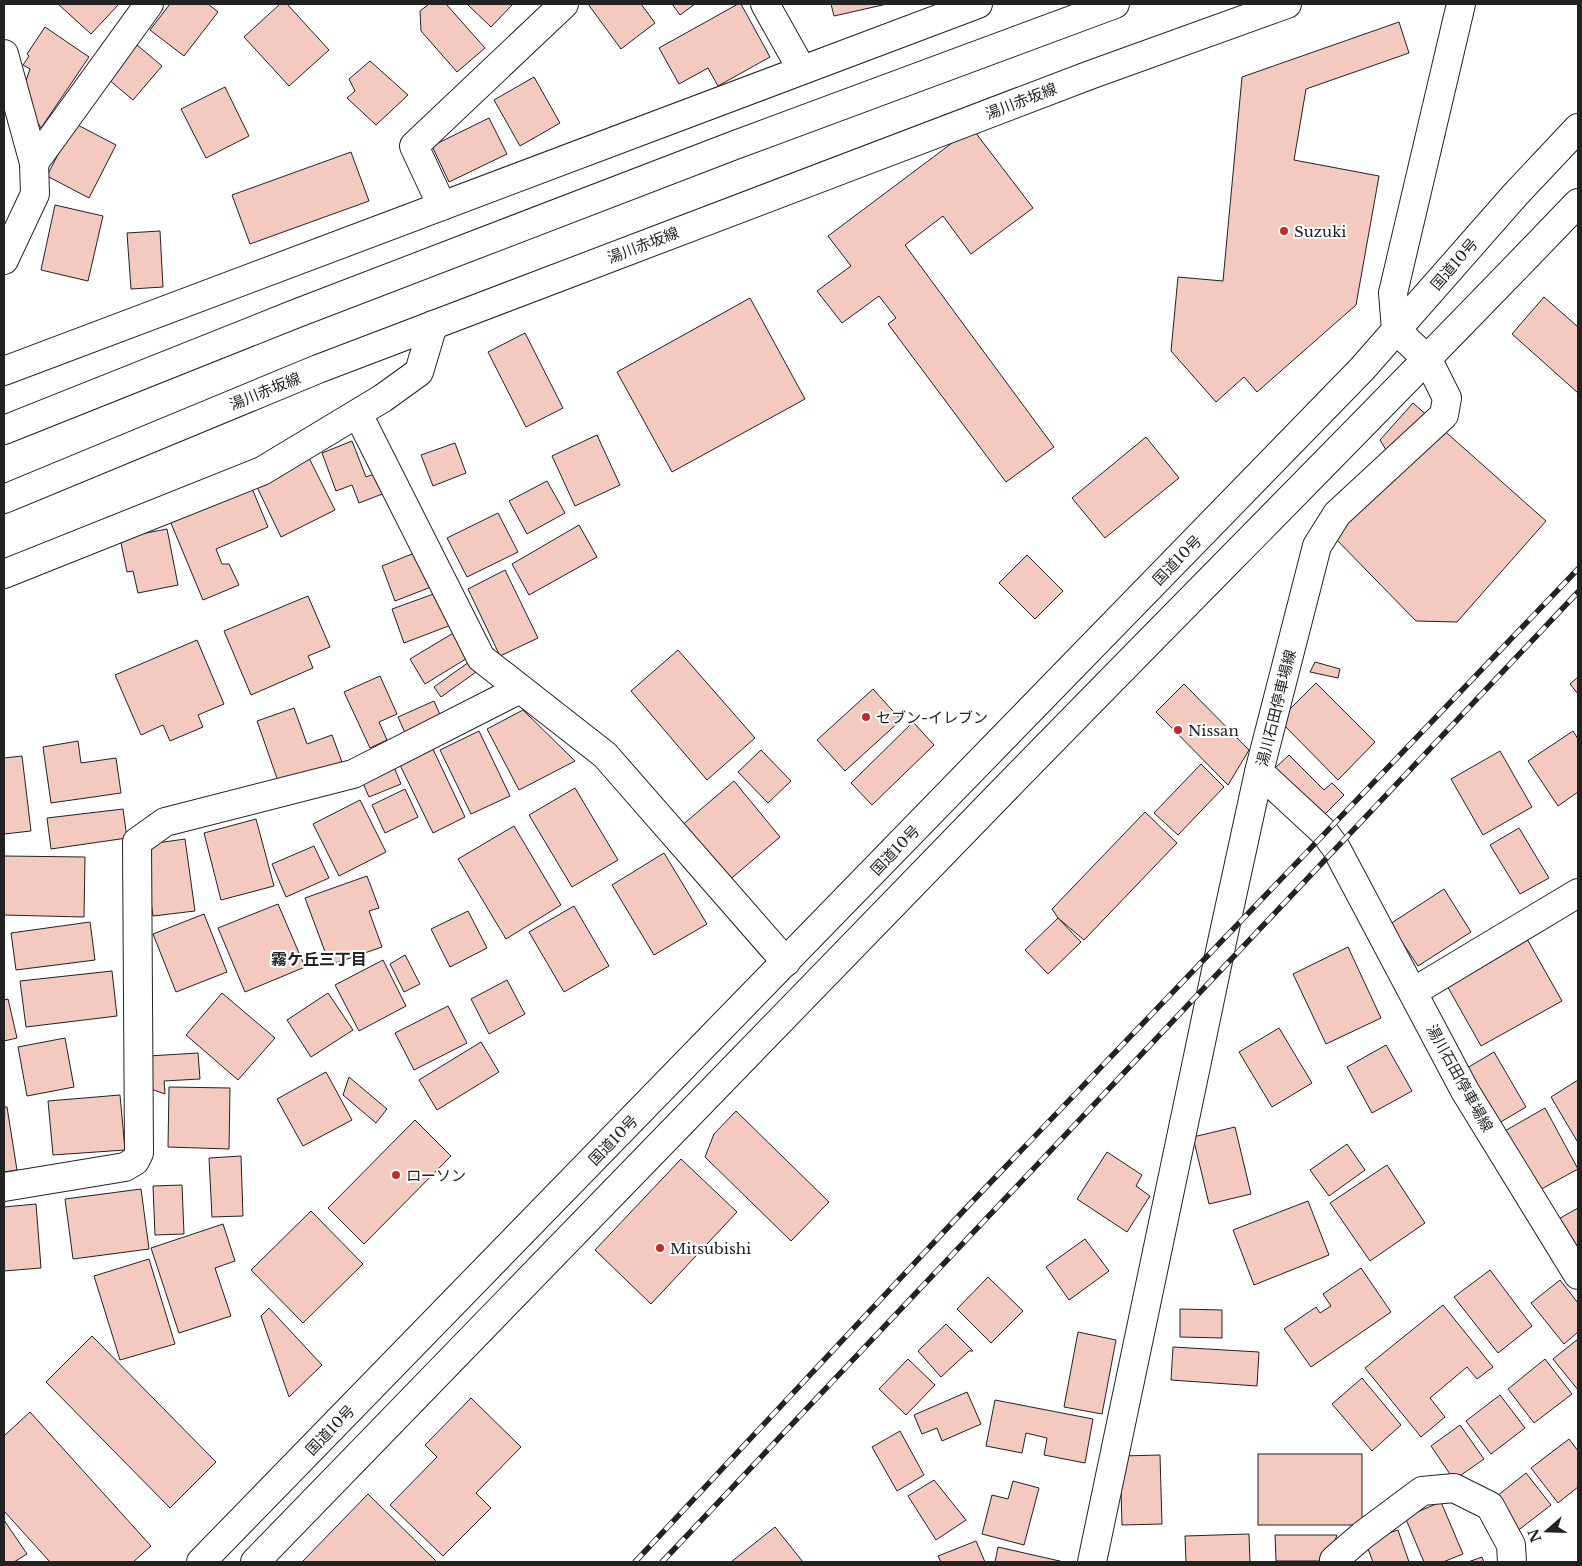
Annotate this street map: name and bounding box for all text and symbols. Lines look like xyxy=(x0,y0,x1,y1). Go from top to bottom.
street label: 湯川赤坂線 xyxy=(983,79,1059,123)
place label: Suzuki xyxy=(1294,222,1347,241)
street label: 湯川赤坂線 xyxy=(605,223,681,267)
marker: Suzuki xyxy=(1278,225,1290,237)
street label: 国道10号 xyxy=(1426,234,1482,294)
street label: 湯川赤坂線 xyxy=(227,368,303,414)
street label: 国道10号 xyxy=(1148,531,1206,589)
street label: 湯川石田停車場線 xyxy=(1252,647,1300,769)
place label: セブン-イレブン xyxy=(876,708,988,727)
marker: セブン-イレブン xyxy=(860,711,872,723)
place label: Nissan xyxy=(1188,721,1239,740)
marker: Nissan xyxy=(1172,724,1184,736)
street label: 国道10号 xyxy=(866,821,924,879)
district label: 霧ケ丘三丁目 xyxy=(271,949,367,969)
street label: 湯川石田停車場線 xyxy=(1423,1021,1497,1135)
street label: 国道10号 xyxy=(584,1111,642,1169)
place label: ローソン xyxy=(406,1166,466,1185)
marker: ローソン xyxy=(390,1169,402,1181)
place label: Mitsubishi xyxy=(670,1239,751,1258)
marker: Mitsubishi xyxy=(654,1242,666,1254)
street label: 国道10号 xyxy=(301,1401,359,1459)
north arrow xyxy=(1522,1506,1572,1556)
text: N xyxy=(1524,1526,1545,1545)

